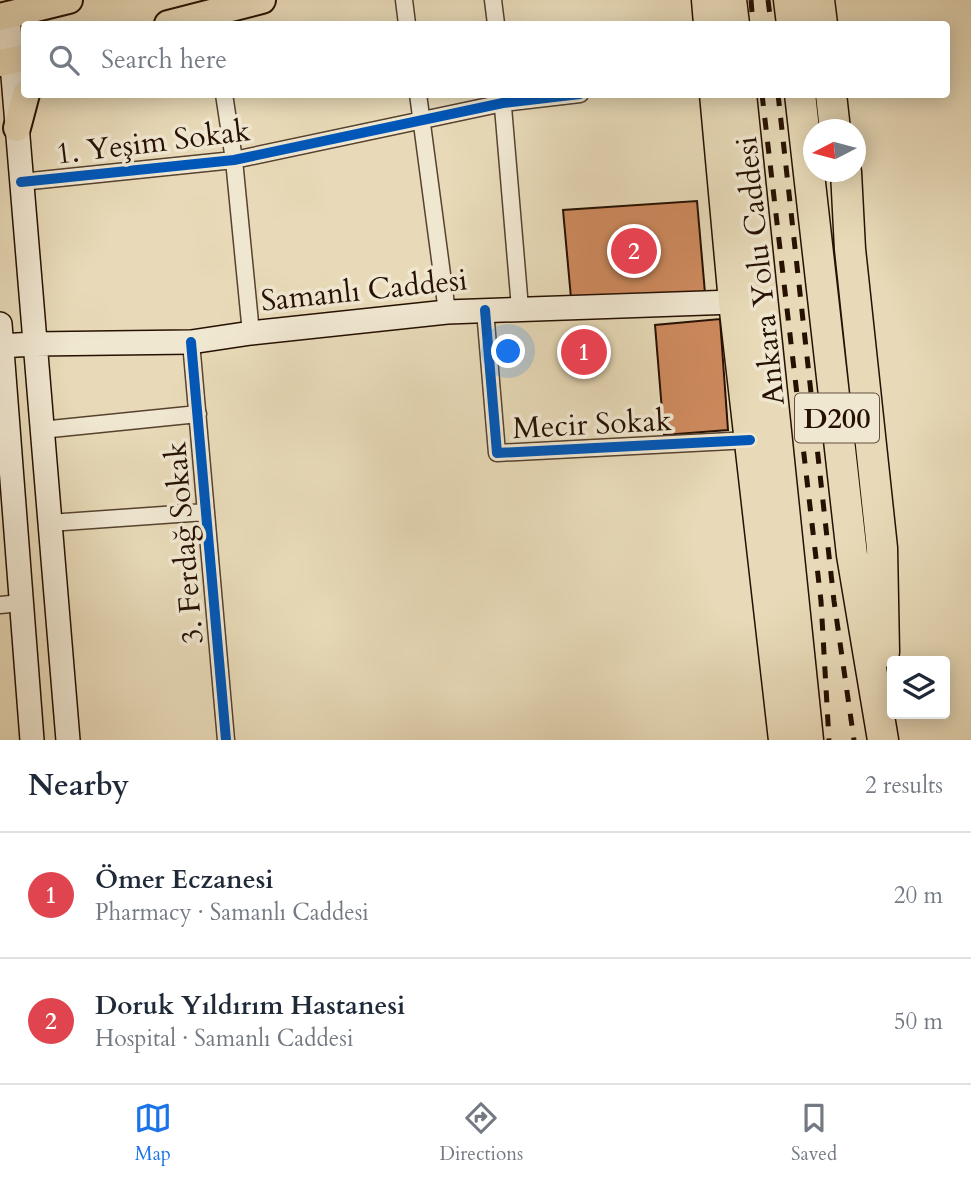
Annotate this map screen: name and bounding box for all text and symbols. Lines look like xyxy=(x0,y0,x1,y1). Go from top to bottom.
search box xyxy=(21,21,950,98)
icon: search xyxy=(45,41,83,79)
text: Search here xyxy=(101,42,227,77)
street label: 1. Yeşim Sokak xyxy=(54,110,252,175)
north arrow xyxy=(803,119,866,182)
street label: Ankara Yolu Caddesi xyxy=(726,135,795,407)
pin: 2 xyxy=(611,225,657,277)
street label: Samanlı Caddesi xyxy=(259,259,469,322)
pin: 1 xyxy=(561,326,607,378)
your location xyxy=(491,334,525,368)
road number: D200 xyxy=(795,394,879,442)
street label: Mecir Sokak xyxy=(511,400,673,449)
street label: 3. Ferdağ Sokak xyxy=(155,440,214,646)
map controls xyxy=(887,656,950,719)
button: layers xyxy=(887,656,950,719)
text: Nearby xyxy=(28,765,129,806)
text: 2 results xyxy=(865,770,943,801)
text: Ömer Eczanesi xyxy=(95,862,274,897)
text: 1 xyxy=(45,880,57,911)
text: 20 m xyxy=(894,880,943,911)
text: Pharmacy · Samanlı Caddesi xyxy=(95,897,369,928)
text: Doruk Yıldırım Hastanesi xyxy=(95,988,405,1023)
text: 2 xyxy=(45,1006,57,1037)
text: 50 m xyxy=(894,1006,943,1037)
text: Hospital · Samanlı Caddesi xyxy=(95,1023,353,1054)
tab: Map xyxy=(134,1099,172,1167)
tab: Directions xyxy=(440,1099,523,1167)
tab: Saved xyxy=(791,1099,837,1167)

